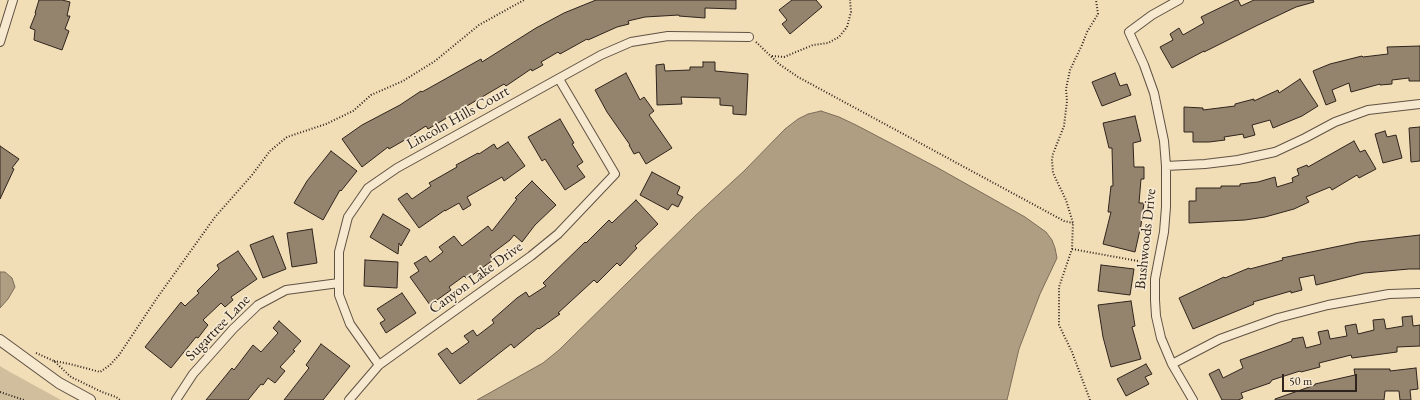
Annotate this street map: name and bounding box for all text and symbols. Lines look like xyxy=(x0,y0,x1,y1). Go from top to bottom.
street label: Lincoln Hills Court xyxy=(404,82,512,154)
street label: Bushwoods Drive xyxy=(1132,188,1160,290)
street label: Canyon Lake Drive xyxy=(426,238,526,318)
street label: Sugartree Lane xyxy=(182,291,254,365)
scale bar xyxy=(1284,366,1359,392)
text: 50 m xyxy=(1289,373,1312,389)

